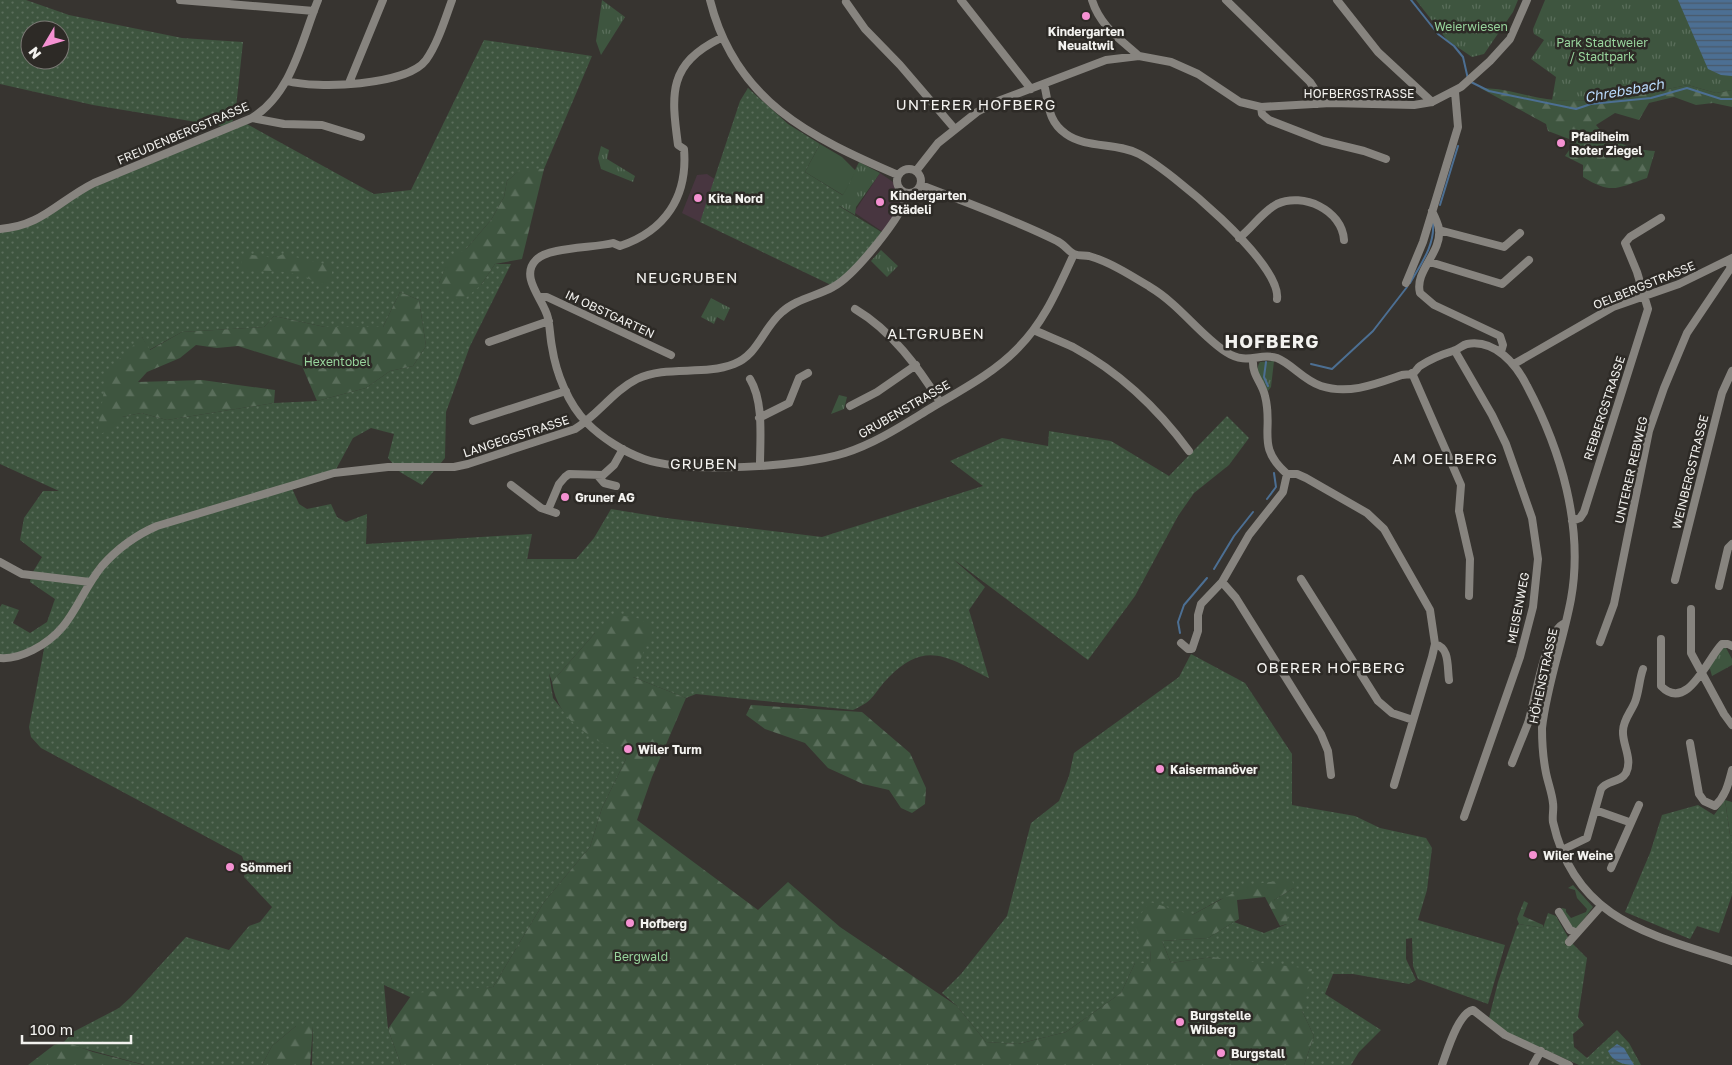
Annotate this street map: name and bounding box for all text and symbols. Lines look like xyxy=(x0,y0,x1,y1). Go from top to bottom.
marker: Kindergarten Neualtwil xyxy=(1080,10,1092,22)
park label: Weierwiesen xyxy=(1434,19,1508,34)
north arrow xyxy=(20,20,70,70)
place label: Kindergarten Neualtwil xyxy=(1048,24,1124,53)
park label: Park Stadtweier / Stadtpark xyxy=(1556,35,1648,64)
text: N xyxy=(24,44,44,63)
water label: Chrebsbach xyxy=(1583,74,1666,105)
street label: HOFBERGSTRASSE xyxy=(1304,86,1414,101)
district label: UNTERER HOFBERG xyxy=(896,95,1056,113)
street label: FREUDENBERGSTRASSE xyxy=(115,98,251,168)
place label: Pfadiheim Roter Ziegel xyxy=(1571,129,1642,158)
marker: Pfadiheim Roter Ziegel xyxy=(1555,137,1567,149)
place label: Kindergarten Städeli xyxy=(890,188,967,217)
place label: Kita Nord xyxy=(708,191,763,206)
marker: Kita Nord xyxy=(692,192,704,204)
marker: Kindergarten Städeli xyxy=(874,196,886,208)
street label: OELBERGSTRASSE xyxy=(1591,258,1697,312)
district label: NEUGRUBEN xyxy=(636,268,738,286)
street label: IM OBSTGARTEN xyxy=(563,287,657,341)
district label: ALTGRUBEN xyxy=(887,324,985,342)
district label: HOFBERG xyxy=(1225,330,1319,352)
park label: Hexentobel xyxy=(304,354,370,369)
street label: REBBERGSTRASSE xyxy=(1580,354,1628,462)
street label: GRUBENSTRASSE xyxy=(855,377,953,441)
street label: LANGEGGSTRASSE xyxy=(461,412,571,460)
street label: WEINBERGSTRASSE xyxy=(1669,413,1711,531)
street label: UNTERER REBWEG xyxy=(1611,415,1651,525)
district label: AM OELBERG xyxy=(1392,449,1498,467)
district label: GRUBEN xyxy=(670,454,738,472)
place label: Gruner AG xyxy=(575,490,635,505)
marker: Gruner AG xyxy=(559,491,571,503)
street label: MEISENWEG xyxy=(1504,571,1532,645)
street label: HÖHENSTRASSE xyxy=(1526,627,1560,725)
district label: OBERER HOFBERG xyxy=(1256,658,1406,676)
place label: Wiler Turm xyxy=(638,742,702,757)
marker: Wiler Turm xyxy=(622,743,634,755)
place label: Kaisermanöver xyxy=(1170,762,1258,777)
marker: Kaisermanöver xyxy=(1154,763,1166,775)
place label: Wiler Weine xyxy=(1543,848,1613,863)
marker: Wiler Weine xyxy=(1527,849,1539,861)
place label: Sömmeri xyxy=(240,860,291,875)
marker: Sömmeri xyxy=(224,861,236,873)
place label: Hofberg xyxy=(640,916,687,931)
marker: Hofberg xyxy=(624,917,636,929)
park label: Bergwald xyxy=(614,949,668,964)
place label: Burgstelle Wilberg xyxy=(1190,1008,1251,1037)
scale bar xyxy=(22,1012,131,1044)
marker: Burgstelle Wilberg xyxy=(1174,1016,1186,1028)
text: 100 m xyxy=(30,1020,73,1038)
place label: Burgstall xyxy=(1231,1046,1285,1061)
marker: Burgstall xyxy=(1215,1047,1227,1059)

